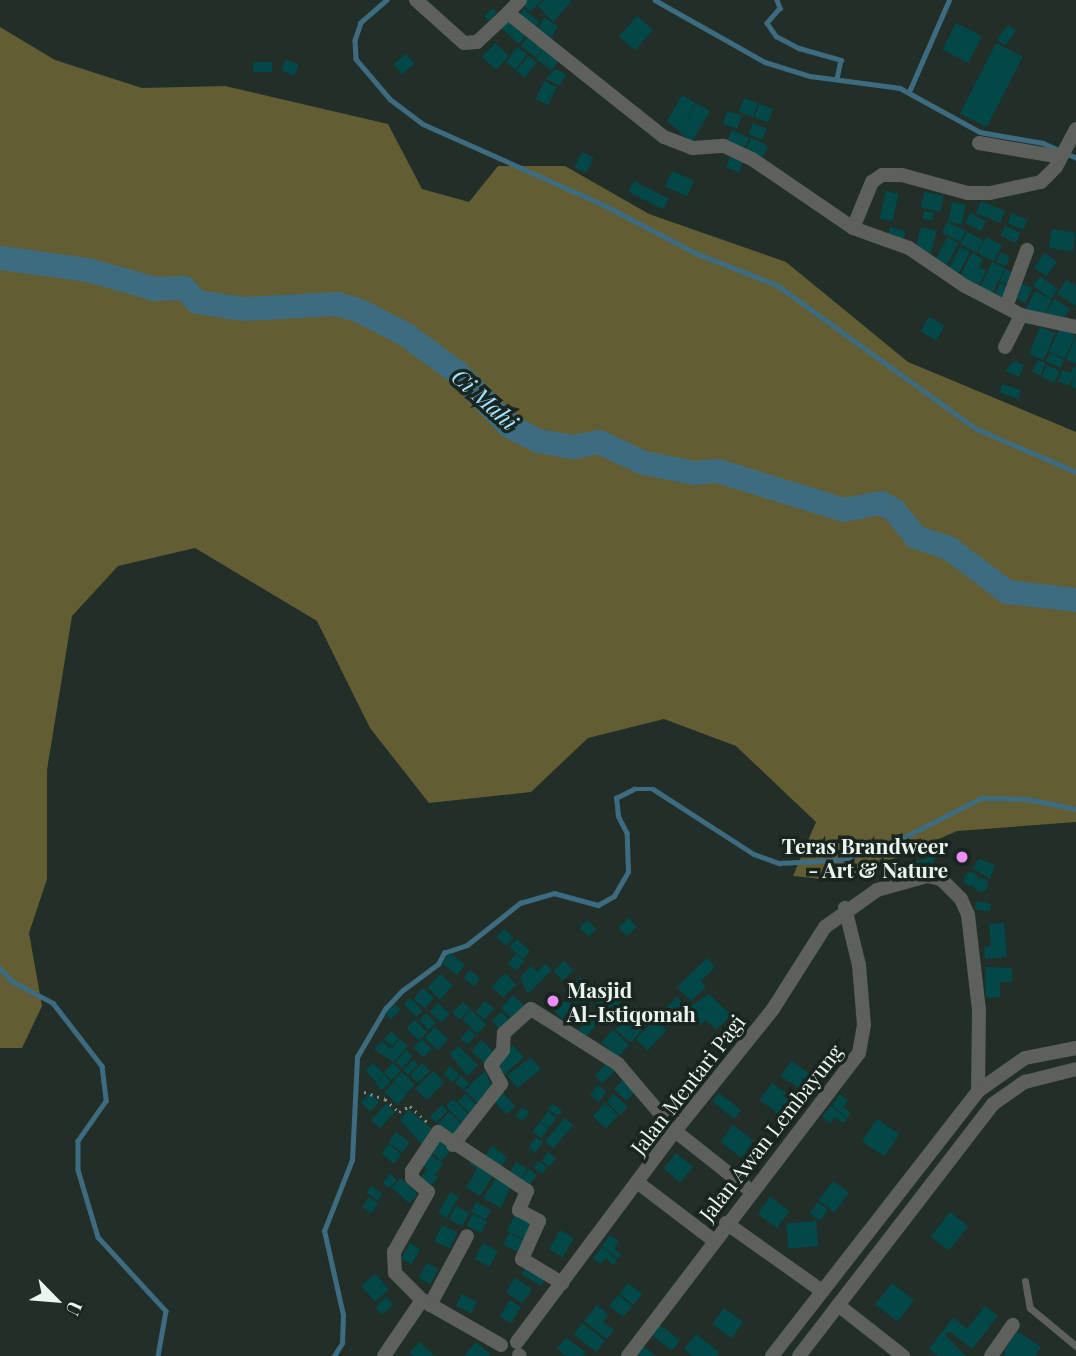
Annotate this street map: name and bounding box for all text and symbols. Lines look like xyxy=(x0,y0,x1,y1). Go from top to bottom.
water label: Ci Mahi xyxy=(446,362,524,436)
place label: Teras Brandweer - Art & Nature xyxy=(782,832,948,882)
marker: Teras Brandweer - Art & Nature xyxy=(954,849,970,865)
place label: Masjid Al-Istiqomah xyxy=(567,976,696,1026)
marker: Masjid Al-Istiqomah xyxy=(545,993,561,1009)
street label: Jalan Mentari Pagi xyxy=(625,1009,749,1159)
street label: Jalan Awan Lembayung xyxy=(693,1038,847,1226)
north arrow xyxy=(21,1265,91,1335)
text: U xyxy=(60,1297,90,1320)

